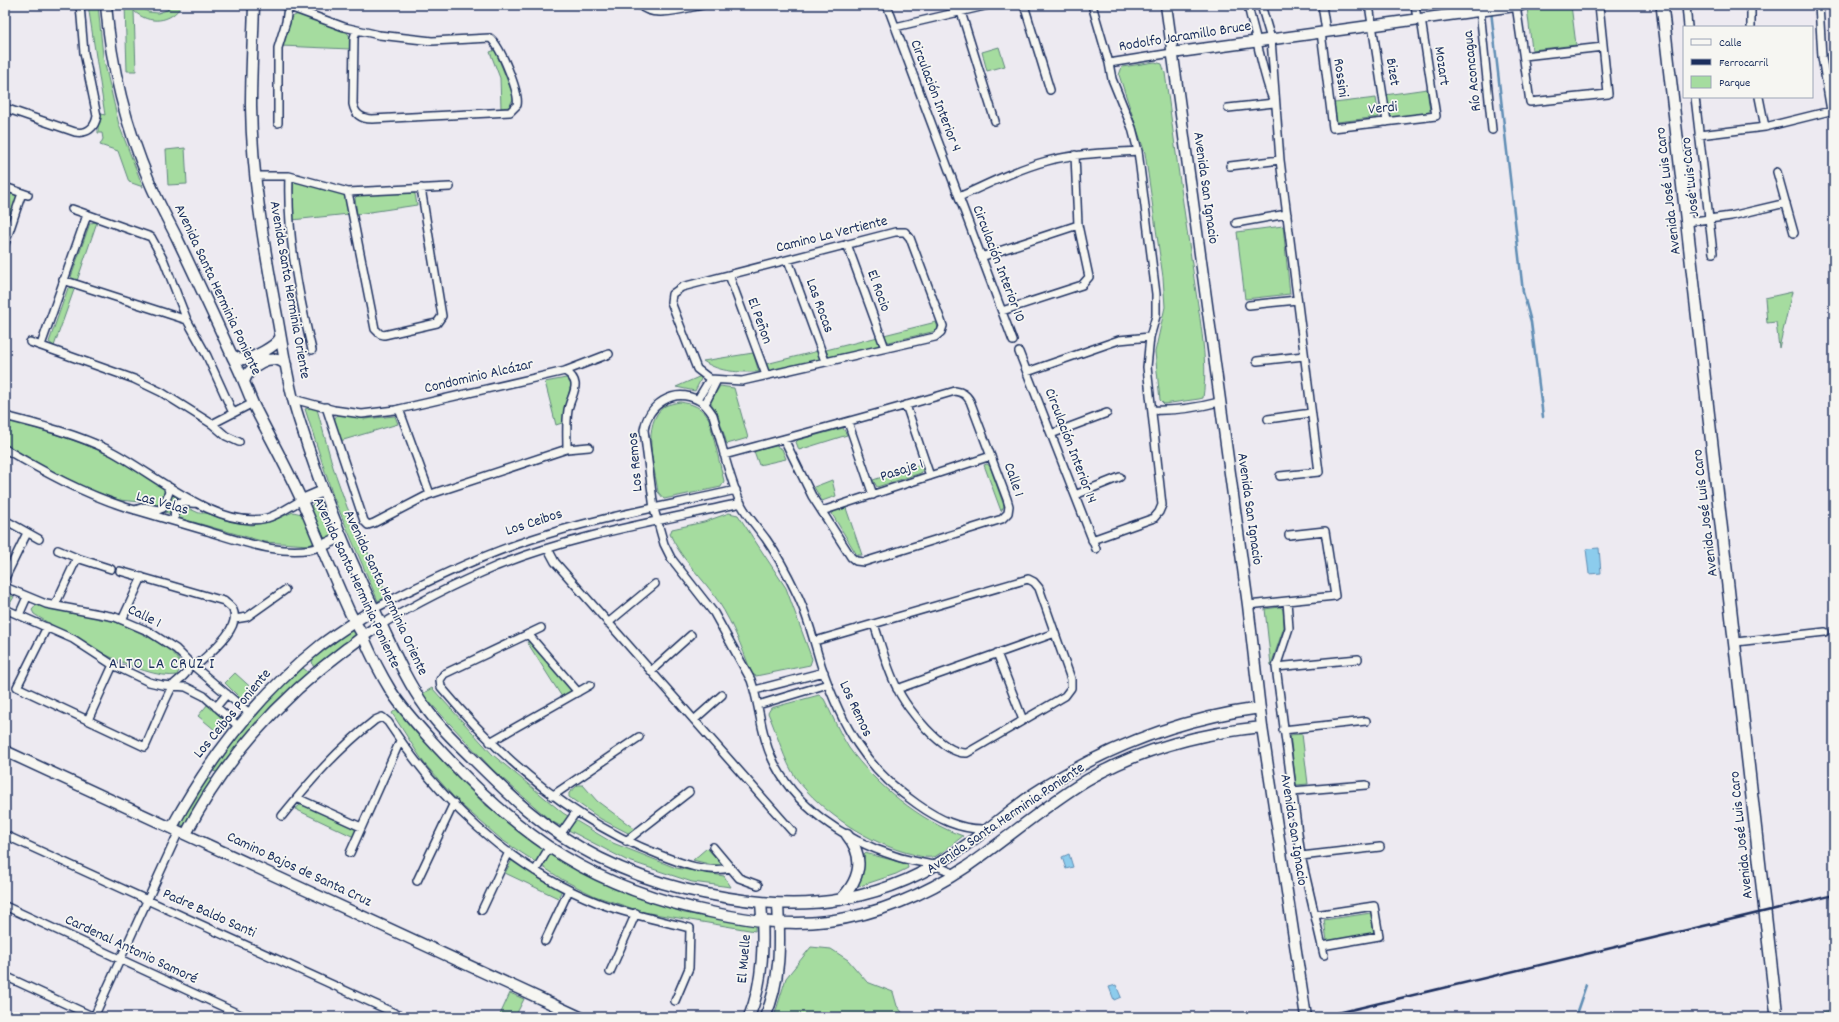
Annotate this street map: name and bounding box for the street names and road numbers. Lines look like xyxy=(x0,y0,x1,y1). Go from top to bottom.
street label: Rodolfo Jaramillo Bruce xyxy=(1117,16,1253,58)
street label: Río Aconcagua xyxy=(1458,29,1488,112)
street label: Circulación Interior 4 xyxy=(903,37,967,155)
street label: Mozart xyxy=(1427,45,1455,87)
street label: Rossini xyxy=(1326,57,1354,99)
street label: Bizet xyxy=(1379,57,1405,88)
street label: Verdi xyxy=(1367,97,1399,121)
street label: Avenida José Luis Caro xyxy=(1650,126,1688,256)
street label: Avenida San Ignacio xyxy=(1186,131,1224,246)
street label: José Luis Caro xyxy=(1676,136,1706,218)
street label: Avenida Santa Herminia Oriente xyxy=(263,199,316,381)
street label: Avenida Santa Herminia Poniente xyxy=(168,201,267,380)
street label: Circulación Interior 10 xyxy=(966,202,1030,326)
street label: Camino La Vertiente xyxy=(774,210,891,260)
street label: El Rocio xyxy=(860,267,896,315)
street label: Las Rocas xyxy=(799,276,839,336)
street label: El Peñon xyxy=(740,295,778,347)
street label: Condominio Alcázar xyxy=(422,354,536,400)
street label: Circulación Interior 14 xyxy=(1038,385,1102,507)
street label: Los Remos xyxy=(622,431,650,493)
street label: Avenida José Luis Caro xyxy=(1687,448,1725,578)
street label: Avenida San Ignacio xyxy=(1230,452,1268,567)
street label: Pasaje 1 xyxy=(877,454,927,488)
street label: Calle 1 xyxy=(997,460,1029,500)
street label: Las Velas xyxy=(133,486,191,522)
street label: Avenida Santa Herminia Poniente xyxy=(307,494,406,673)
street label: Los Ceibos xyxy=(503,503,565,543)
street label: Avenida Santa Herminia Oriente xyxy=(337,507,433,680)
street label: Calle 1 xyxy=(123,599,165,635)
street label: Los Ceibos Poniente xyxy=(189,664,277,764)
street label: Los Remos xyxy=(832,677,878,741)
street label: Avenida Santa Herminia Poniente xyxy=(922,757,1090,880)
street label: Avenida José Luis Caro xyxy=(1724,770,1760,900)
street label: Avenida San Ignacio xyxy=(1273,773,1313,888)
street label: Camino Bajos de Santa Cruz xyxy=(223,827,375,913)
street label: Padre Baldo Santi xyxy=(159,884,259,945)
street label: Cardenal Antonio Samoré xyxy=(61,910,201,990)
street label: El Muelle xyxy=(732,933,758,985)

